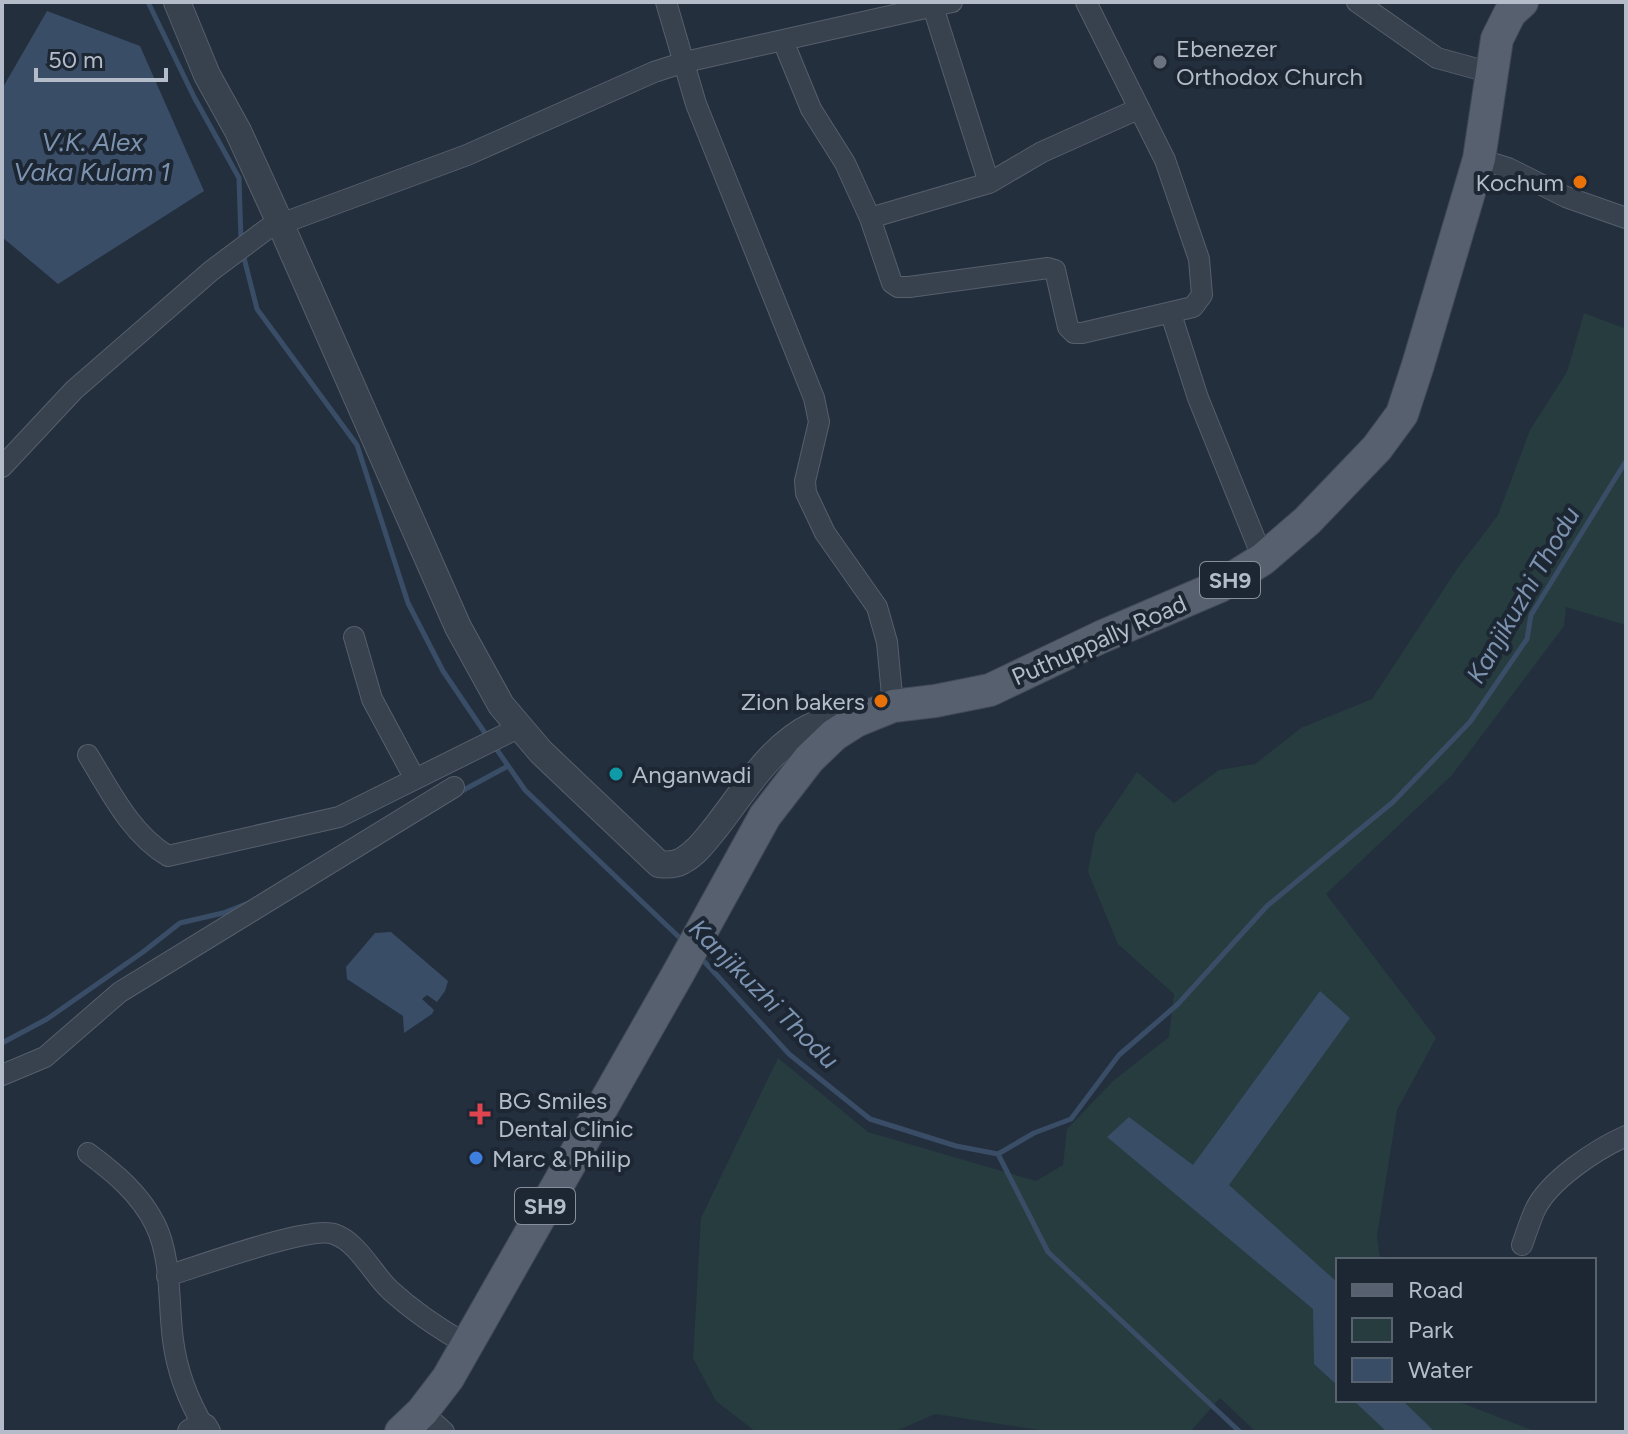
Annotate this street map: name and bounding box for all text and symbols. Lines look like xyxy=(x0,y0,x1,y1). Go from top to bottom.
scale bar xyxy=(36,32,166,82)
place label: Ebenezer Orthodox Church xyxy=(1176,34,1363,91)
text: 50 m xyxy=(48,45,104,74)
marker: Ebenezer Orthodox Church xyxy=(1151,53,1169,71)
water label: V.K. Alex Vaka Kulam 1 xyxy=(14,126,170,188)
place label: Kochum xyxy=(1475,168,1564,197)
marker: Kochum xyxy=(1571,173,1589,191)
water label: Kanjikuzhi Thodu xyxy=(1459,501,1587,689)
road number: SH9 xyxy=(1200,562,1260,598)
street label: Puthuppally Road xyxy=(1007,589,1191,691)
place label: Zion bakers xyxy=(741,687,865,716)
marker: Zion bakers xyxy=(872,692,890,710)
place label: Anganwadi xyxy=(632,760,752,789)
marker: Anganwadi xyxy=(607,765,625,783)
water label: Kanjikuzhi Thodu xyxy=(682,912,846,1076)
place label: BG Smiles Dental Clinic xyxy=(498,1086,634,1143)
marker: BG Smiles Dental Clinic xyxy=(469,1103,491,1125)
place label: Marc & Philip xyxy=(492,1144,631,1173)
marker: Marc & Philip xyxy=(467,1149,485,1167)
road number: SH9 xyxy=(515,1188,575,1224)
legend xyxy=(1336,1258,1596,1402)
text: Road xyxy=(1408,1275,1463,1304)
text: Park xyxy=(1408,1315,1454,1344)
text: Water xyxy=(1408,1355,1473,1384)

